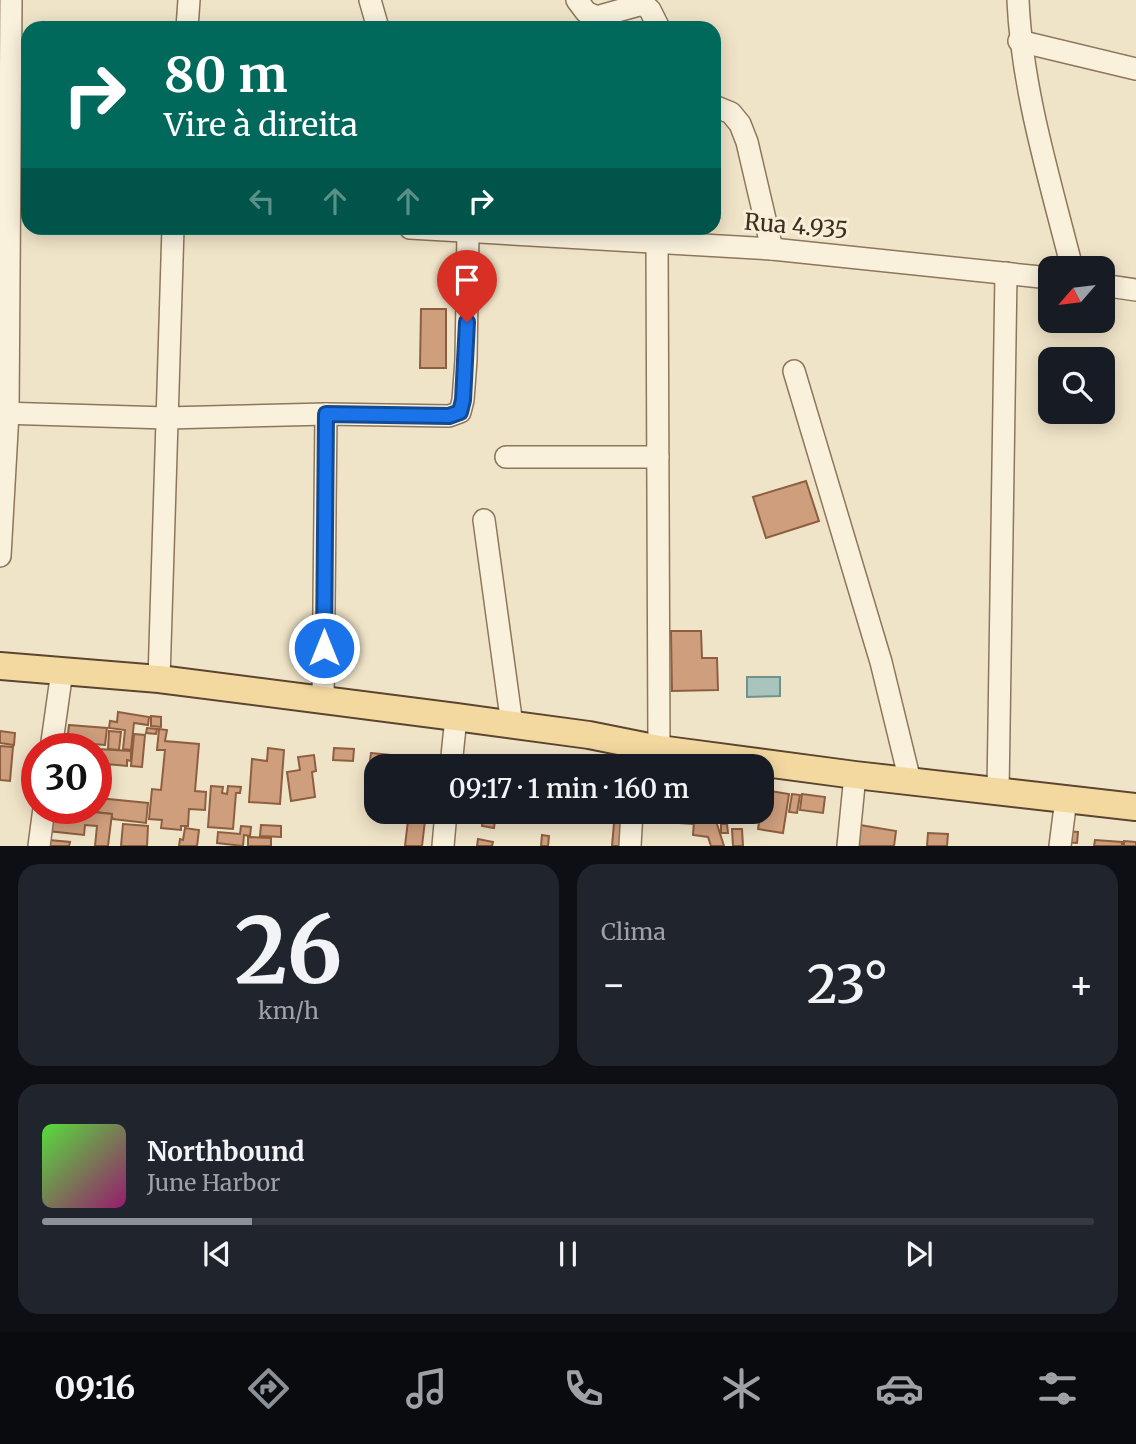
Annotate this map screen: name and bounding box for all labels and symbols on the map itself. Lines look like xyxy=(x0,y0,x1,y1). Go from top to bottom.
street label: Rua 4.935 xyxy=(743,207,849,244)
pin xyxy=(437,250,497,322)
north arrow xyxy=(1038,256,1115,332)
position arrow xyxy=(287,611,361,685)
speed limit sign: 30 xyxy=(21,733,112,824)

